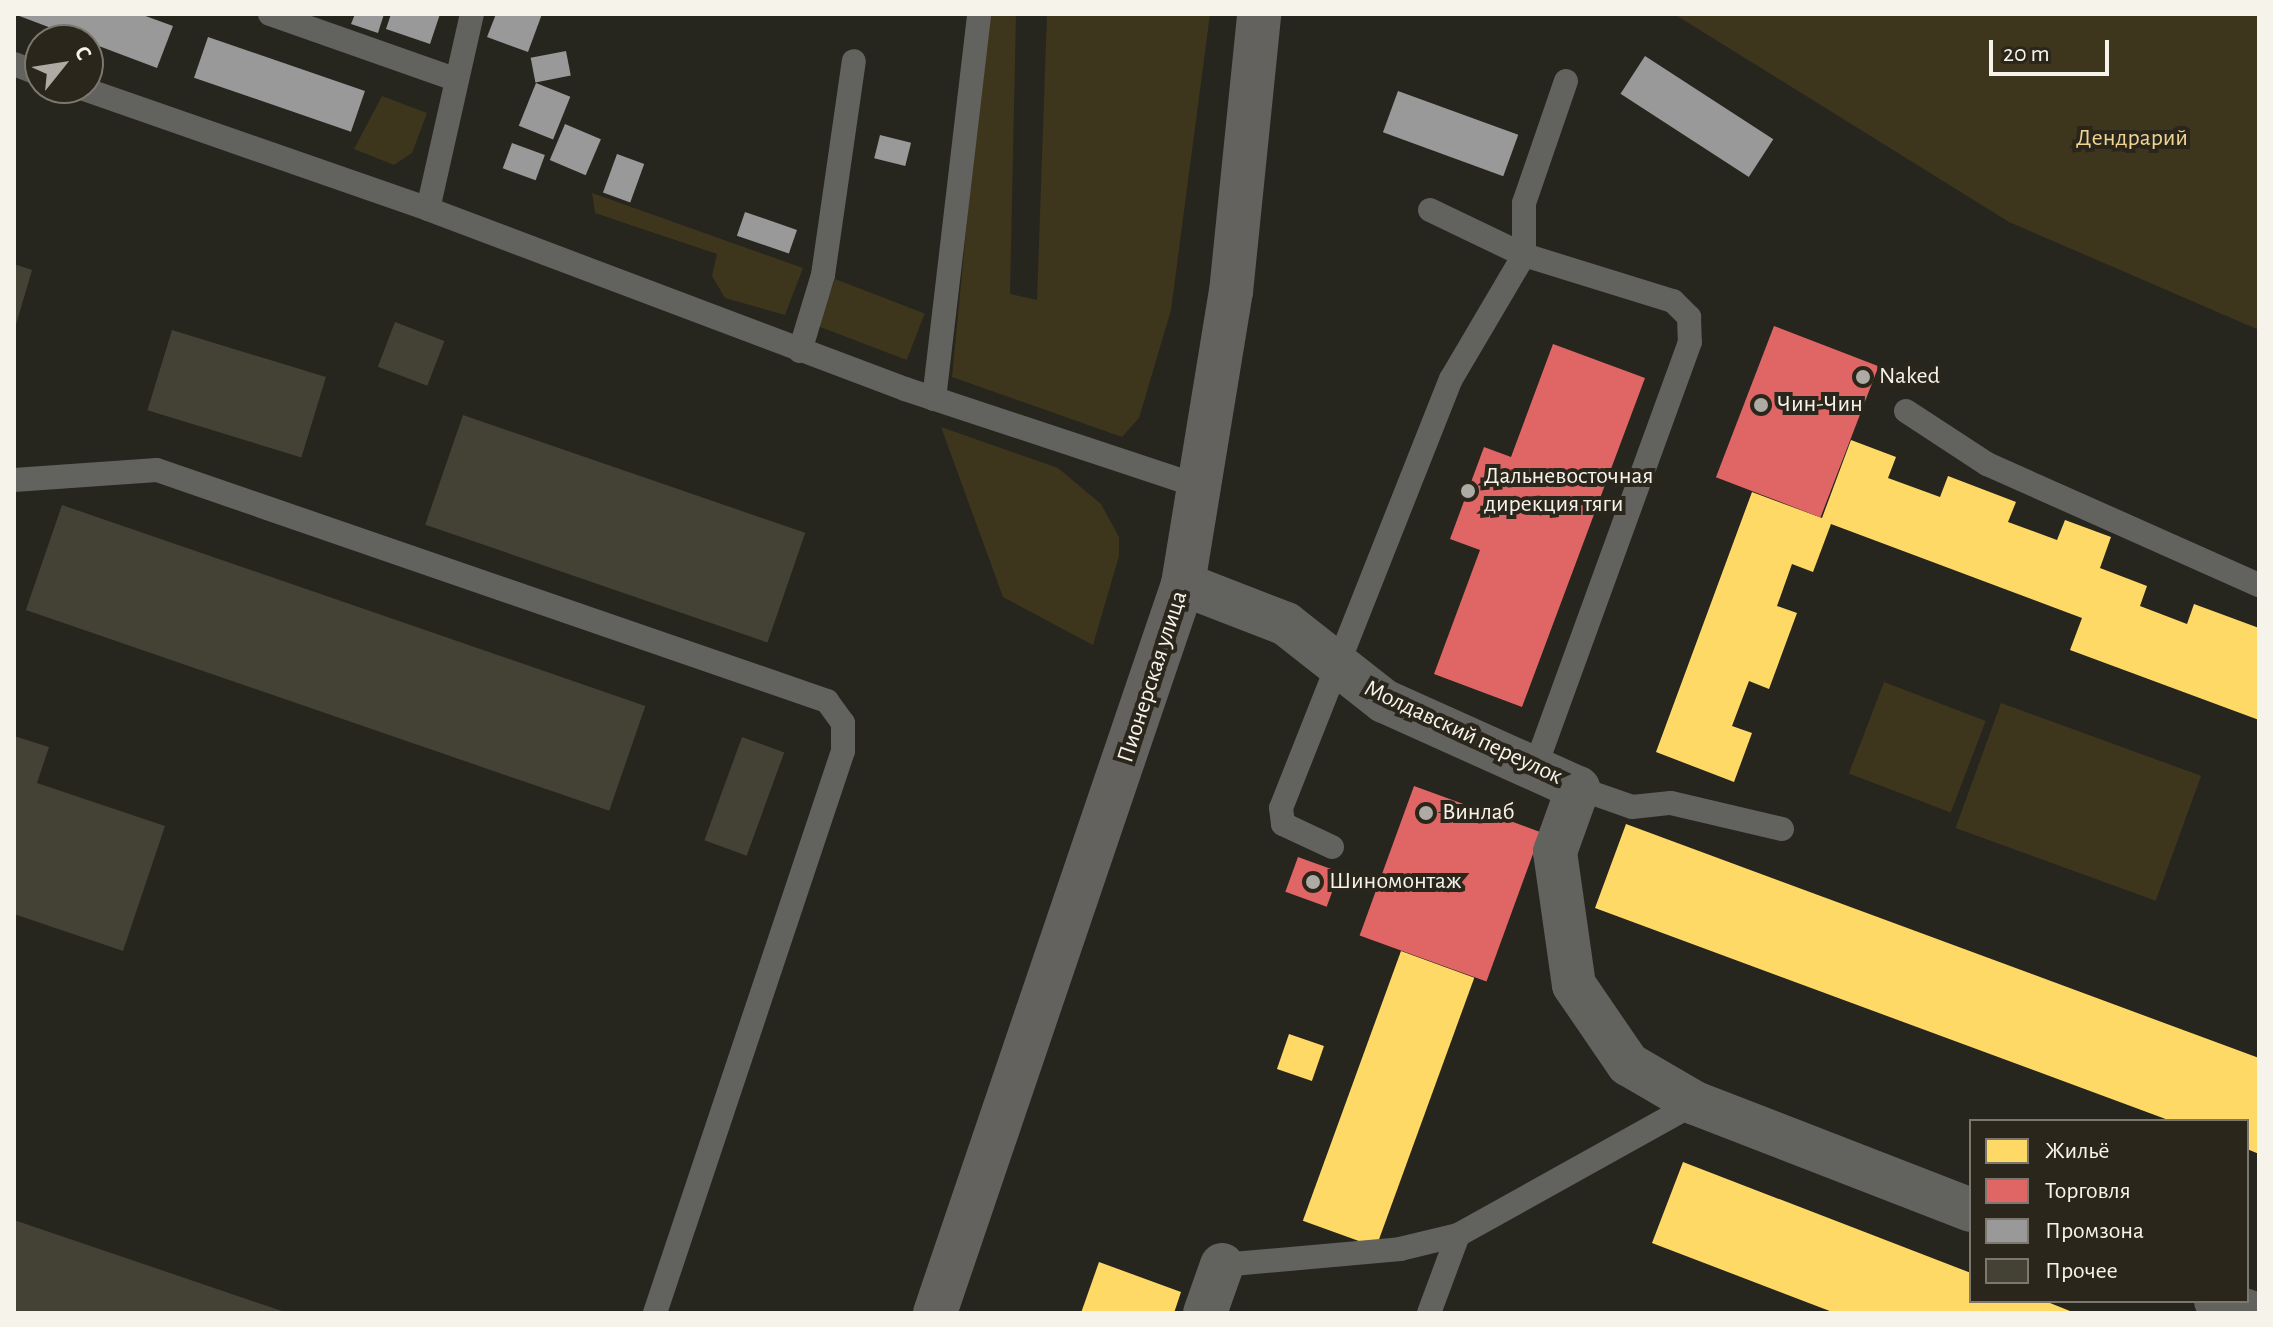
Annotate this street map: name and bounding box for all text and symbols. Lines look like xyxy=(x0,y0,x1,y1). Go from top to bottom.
north arrow xyxy=(24,24,104,104)
scale bar xyxy=(1993,24,2113,74)
text: С xyxy=(70,42,96,64)
text: 20 m xyxy=(2003,42,2050,66)
park label: Дендрарий xyxy=(2076,125,2188,153)
place label: Naked xyxy=(1879,363,1940,391)
marker: Naked xyxy=(1854,368,1872,386)
place label: Чин-Чин xyxy=(1777,391,1863,419)
marker: Чин-Чин xyxy=(1752,396,1770,414)
place label: Дальневосточная дирекция тяги xyxy=(1484,463,1653,519)
marker: Дальневосточная дирекция тяги xyxy=(1459,482,1477,500)
street label: Пионерская улица xyxy=(1112,588,1194,766)
street label: Молдавский переулок xyxy=(1359,674,1567,792)
place label: Винлаб xyxy=(1442,799,1515,827)
marker: Винлаб xyxy=(1417,804,1435,822)
place label: Шиномонтаж xyxy=(1329,868,1462,896)
marker: Шиномонтаж xyxy=(1304,873,1322,891)
legend xyxy=(1969,1119,2249,1303)
text: Жильё xyxy=(2045,1139,2110,1163)
text: Торговля xyxy=(2045,1179,2131,1203)
text: Промзона xyxy=(2045,1219,2144,1243)
text: Прочее xyxy=(2045,1259,2118,1283)

